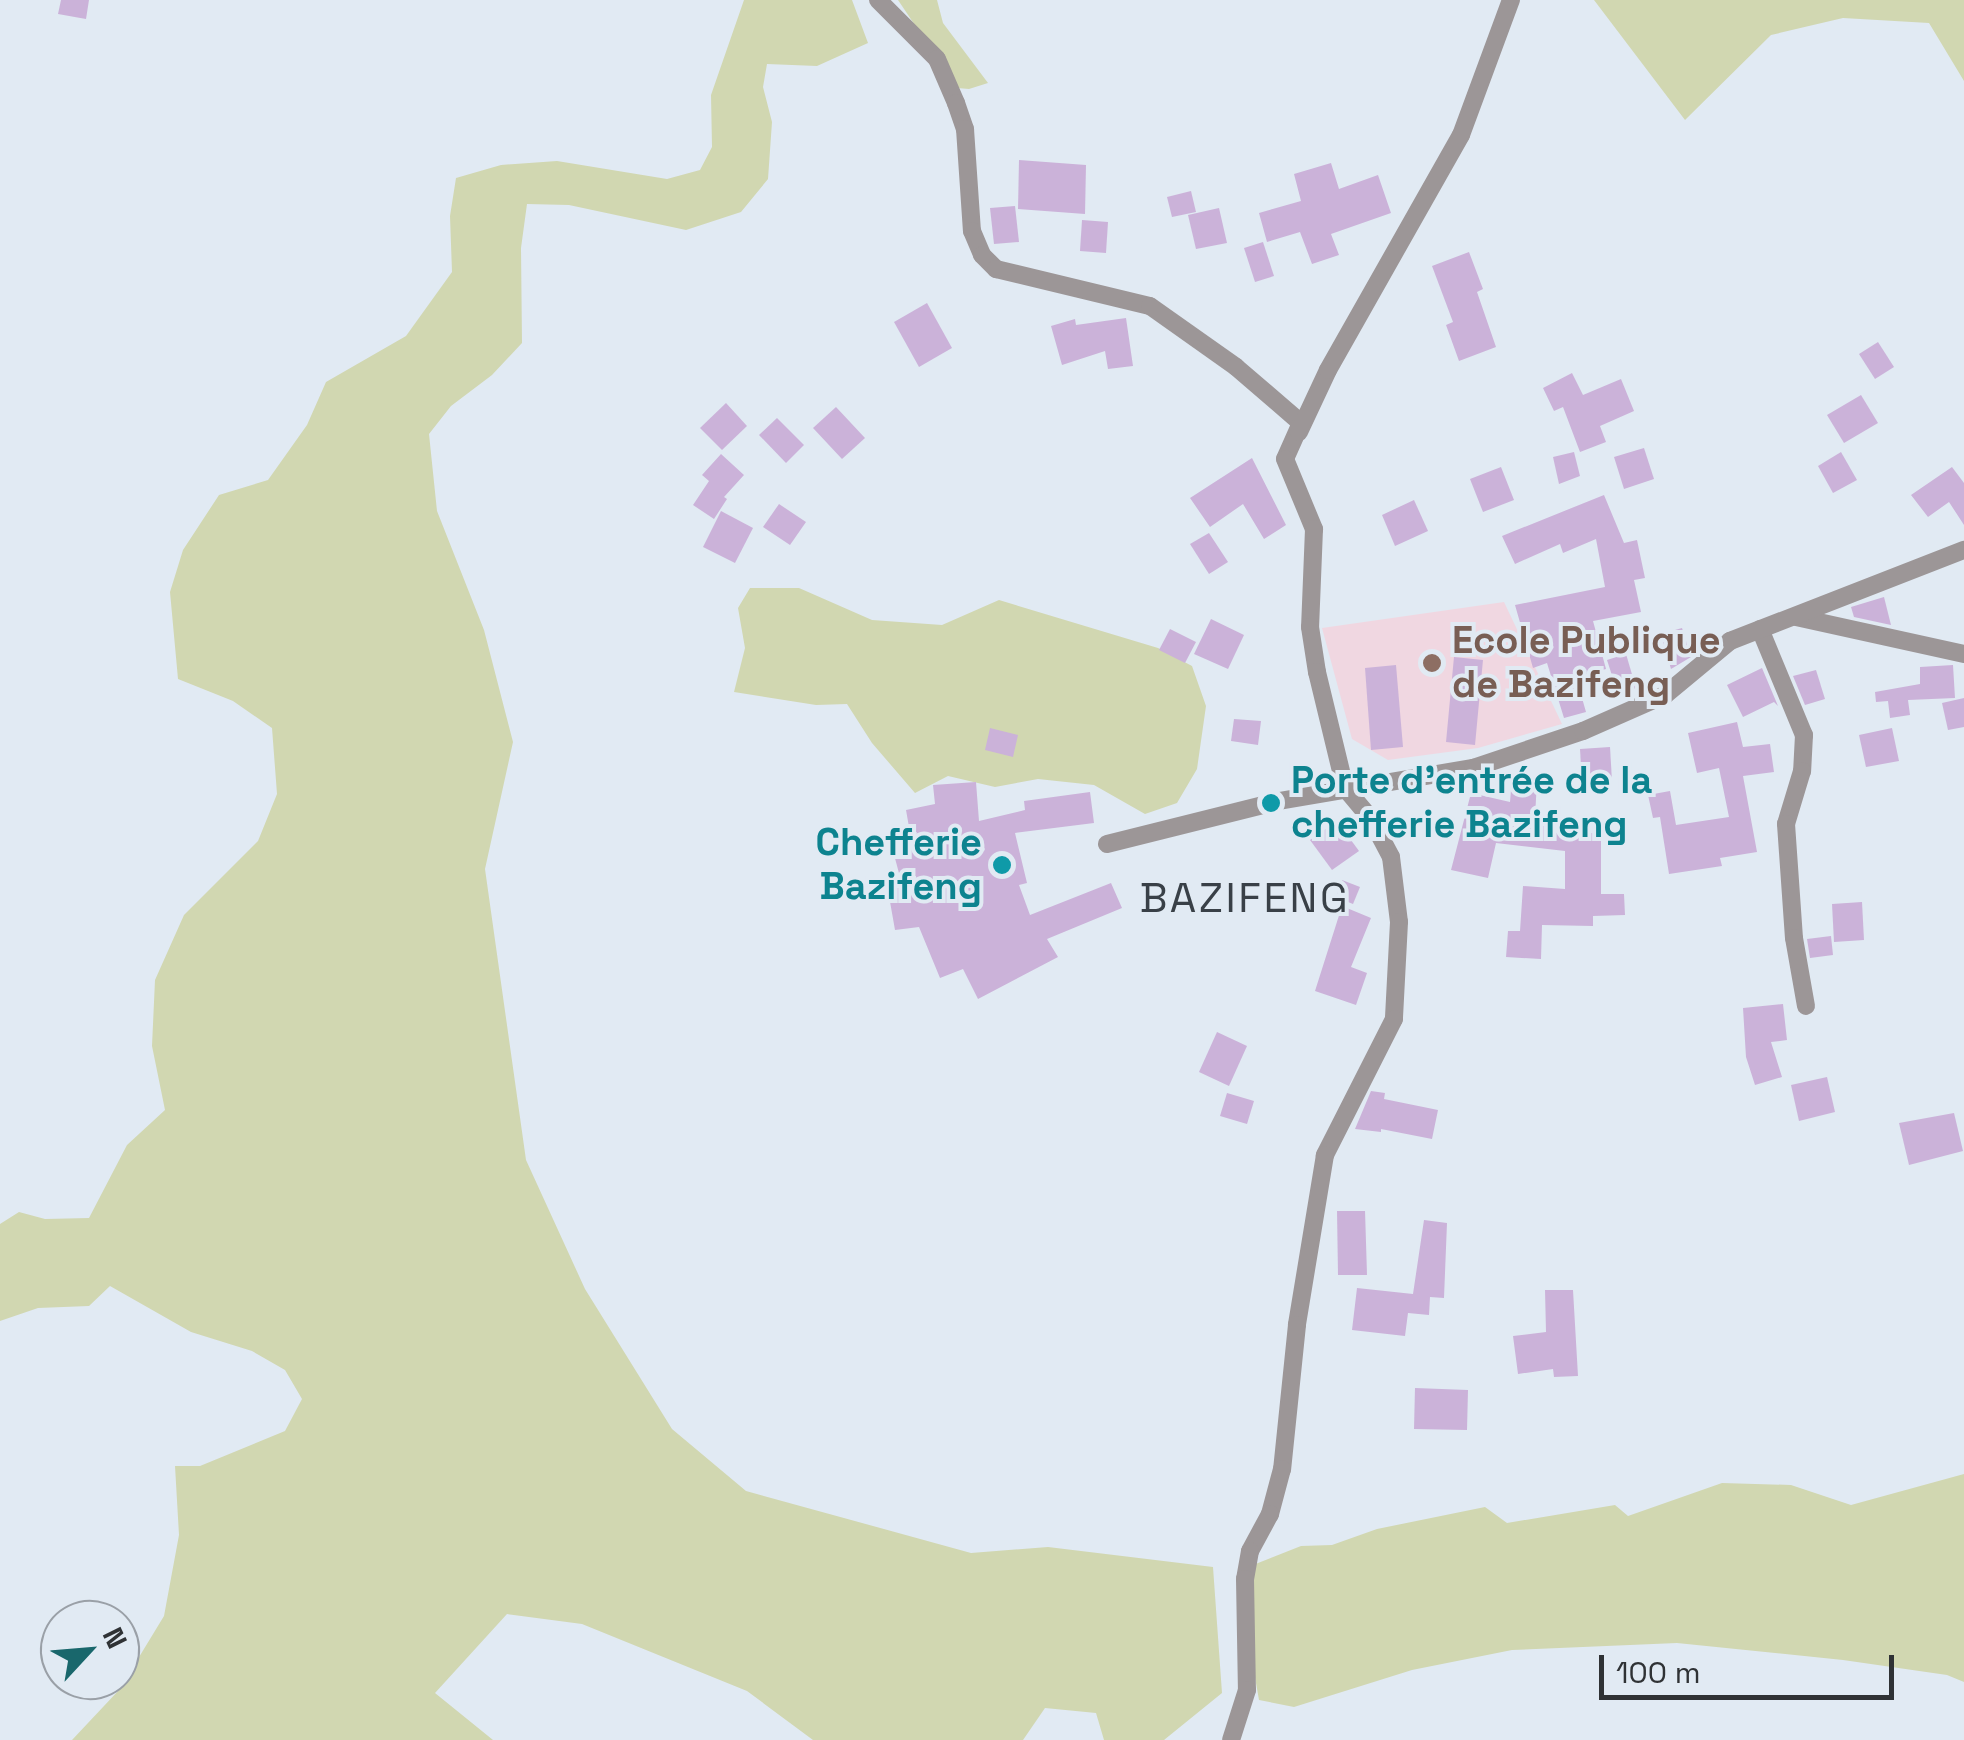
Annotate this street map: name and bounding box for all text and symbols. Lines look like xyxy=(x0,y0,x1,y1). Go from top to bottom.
place label: Ecole Publique de Bazifeng xyxy=(1452,618,1721,708)
marker: Ecole Publique de Bazifeng xyxy=(1421,652,1443,674)
place label: Porte d'entrée de la chefferie Bazifeng xyxy=(1291,758,1652,848)
marker: Porte d'entrée de la chefferie Bazifeng xyxy=(1260,792,1282,814)
place label: Chefferie Bazifeng xyxy=(815,820,982,909)
marker: Chefferie Bazifeng xyxy=(991,854,1013,876)
district label: BAZIFENG xyxy=(1140,873,1350,923)
north arrow xyxy=(40,1600,140,1700)
text: N xyxy=(95,1621,135,1654)
scale bar xyxy=(1604,1635,1899,1697)
text: 100 m xyxy=(1616,1653,1701,1692)

